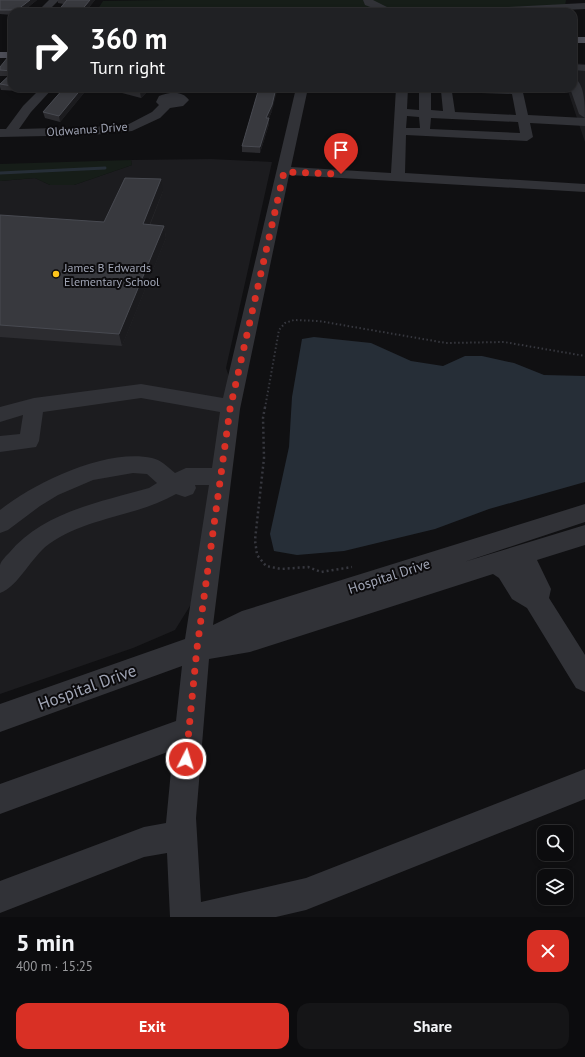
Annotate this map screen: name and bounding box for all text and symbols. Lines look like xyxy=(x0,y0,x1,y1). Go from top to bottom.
text: 360 m xyxy=(90,20,167,57)
icon: right xyxy=(24,24,76,76)
text: Turn right xyxy=(90,56,165,79)
street label: Oldwanus Drive xyxy=(46,119,128,139)
pin xyxy=(324,133,358,174)
icon: arrive xyxy=(330,139,352,161)
place label: James B Edwards Elementary School xyxy=(63,260,160,289)
marker: James B Edwards Elementary School xyxy=(51,269,61,279)
street label: Hospital Drive xyxy=(346,554,432,598)
street label: Hospital Drive xyxy=(35,659,139,715)
position arrow xyxy=(165,738,207,780)
map controls xyxy=(537,825,573,905)
button: search xyxy=(537,825,573,861)
button: layers xyxy=(537,869,573,905)
text: 5 min xyxy=(16,927,75,958)
button: close xyxy=(527,930,569,972)
text: 400 m · 15:25 xyxy=(16,958,93,975)
button: Exit xyxy=(16,1003,289,1049)
button: Share xyxy=(297,1003,569,1049)

